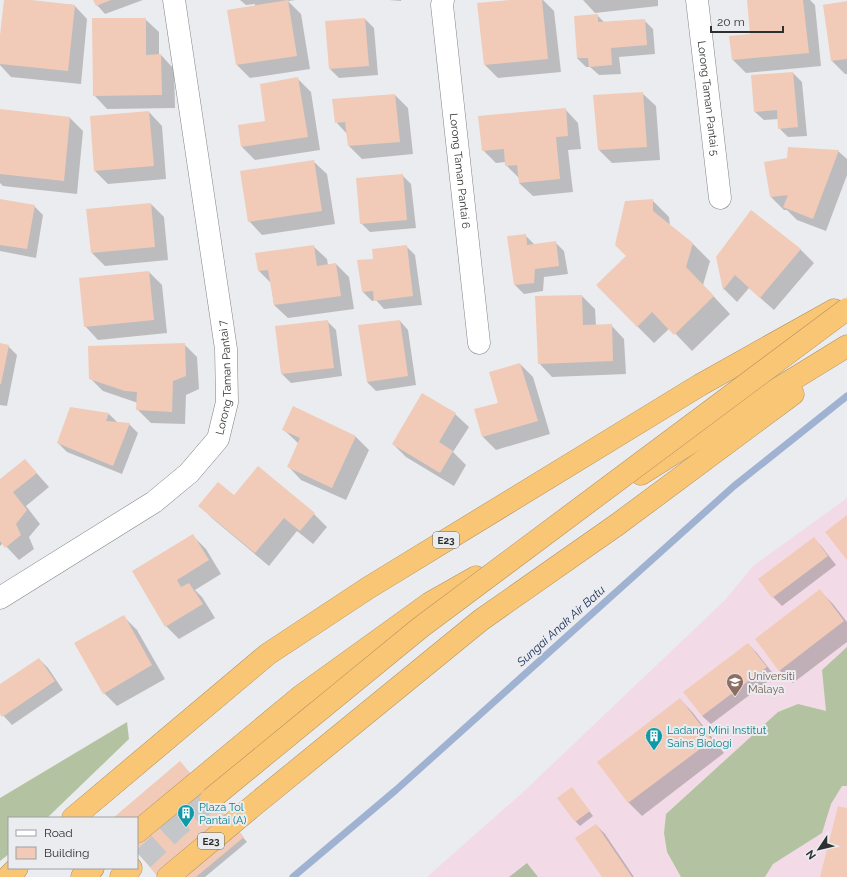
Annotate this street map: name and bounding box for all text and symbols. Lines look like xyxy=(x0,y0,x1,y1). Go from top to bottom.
scale bar xyxy=(711,8,783,34)
text: 20 m xyxy=(717,15,745,29)
street label: Lorong Taman Pantai 5 xyxy=(695,40,722,157)
street label: Lorong Taman Pantai 6 xyxy=(447,112,473,230)
street label: Lorong Taman Pantai 7 xyxy=(213,319,234,436)
road number: E23 xyxy=(433,532,459,548)
water label: Sungai Anak Air Batu xyxy=(513,583,608,670)
place label: Universiti Malaya xyxy=(748,670,795,696)
school or university icon: Universiti Malaya xyxy=(725,672,745,697)
place label: Ladang Mini Institut Sains Biologi xyxy=(667,724,767,750)
building icon: Ladang Mini Institut Sains Biologi xyxy=(644,726,664,751)
place label: Plaza Tol Pantai (A) xyxy=(199,801,246,827)
building icon: Plaza Tol Pantai (A) xyxy=(176,803,196,828)
legend xyxy=(8,817,138,869)
text: Road xyxy=(44,826,73,840)
north arrow xyxy=(799,829,839,869)
road number: E23 xyxy=(198,833,224,849)
text: Building xyxy=(44,846,90,860)
text: N xyxy=(803,847,819,862)

